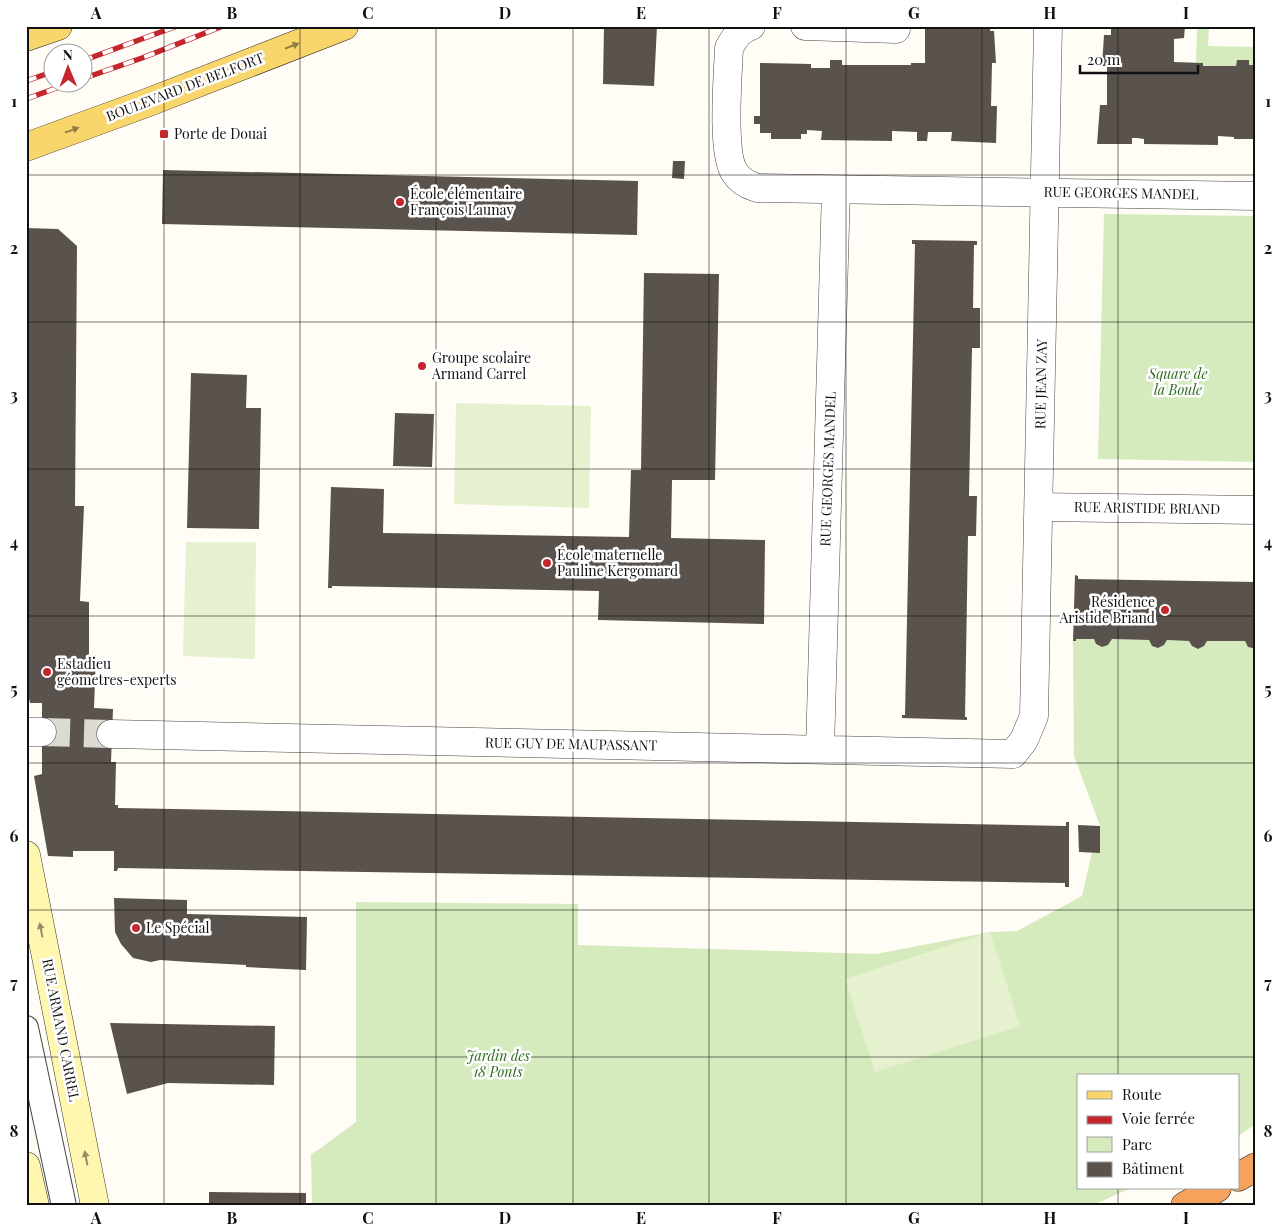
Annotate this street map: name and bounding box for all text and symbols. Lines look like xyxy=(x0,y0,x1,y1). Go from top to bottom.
text: A xyxy=(90,2,102,23)
text: B xyxy=(227,2,238,23)
text: C xyxy=(362,2,374,23)
text: D xyxy=(499,2,511,23)
text: E xyxy=(636,2,646,23)
text: F xyxy=(772,2,782,23)
text: G xyxy=(908,2,920,23)
text: H xyxy=(1044,2,1057,23)
text: I xyxy=(1183,2,1189,23)
north arrow xyxy=(42,42,92,92)
one-way arrow xyxy=(285,42,299,50)
scale bar xyxy=(1080,42,1197,74)
text: N xyxy=(63,45,73,64)
street label: BOULEVARD DE BELFORT xyxy=(103,48,267,125)
text: 20 m xyxy=(1087,49,1121,69)
text: 1 xyxy=(11,90,17,111)
text: 1 xyxy=(1265,90,1271,111)
place label: Porte de Douai xyxy=(174,124,267,143)
one-way arrow xyxy=(65,126,80,134)
marker: Porte de Douai xyxy=(158,128,170,140)
street label: RUE GEORGES MANDEL xyxy=(1043,182,1199,203)
place label: École élémentaire François Launay xyxy=(410,184,522,219)
marker: École élémentaire François Launay xyxy=(394,196,406,208)
text: 2 xyxy=(10,237,18,258)
text: 2 xyxy=(1264,237,1272,258)
street label: RUE JEAN ZAY xyxy=(1030,338,1051,429)
place label: Groupe scolaire Armand Carrel xyxy=(431,348,531,383)
marker: Groupe scolaire Armand Carrel xyxy=(416,360,428,372)
park label: Square de la Boule xyxy=(1148,364,1207,399)
text: 3 xyxy=(10,384,18,405)
text: 3 xyxy=(1264,384,1272,405)
street label: RUE GEORGES MANDEL xyxy=(815,391,840,547)
street label: RUE ARISTIDE BRIAND xyxy=(1074,497,1220,518)
text: 4 xyxy=(10,531,18,552)
text: 4 xyxy=(1264,531,1272,552)
place label: École maternelle Pauline Kergomard xyxy=(557,545,678,580)
marker: École maternelle Pauline Kergomard xyxy=(541,557,553,569)
place label: Résidence Aristide Briand xyxy=(1058,592,1155,627)
marker: Résidence Aristide Briand xyxy=(1159,604,1171,616)
place label: Estadieu géometres-experts xyxy=(57,654,177,689)
marker: Estadieu géometres-experts xyxy=(41,666,53,678)
text: 5 xyxy=(10,678,18,699)
text: 5 xyxy=(1264,678,1272,699)
street label: RUE GUY DE MAUPASSANT xyxy=(485,732,658,755)
text: 6 xyxy=(10,825,19,846)
text: 6 xyxy=(1264,825,1273,846)
place label: Le Spécial xyxy=(146,918,209,937)
one-way arrow xyxy=(37,921,45,937)
marker: Le Spécial xyxy=(130,922,142,934)
street label: RUE ARMAND CARREL xyxy=(38,957,85,1103)
text: 7 xyxy=(10,972,18,993)
text: 7 xyxy=(1264,972,1272,993)
park label: Jardin des 18 Ponts xyxy=(466,1046,530,1081)
legend xyxy=(1077,1074,1240,1190)
text: Route xyxy=(1122,1084,1162,1104)
text: Voie ferrée xyxy=(1121,1108,1195,1128)
text: 8 xyxy=(10,1120,19,1141)
text: 8 xyxy=(1264,1120,1273,1141)
text: Parc xyxy=(1122,1134,1152,1154)
one-way arrow xyxy=(82,1150,90,1165)
text: Bâtiment xyxy=(1122,1158,1184,1178)
text: A xyxy=(90,1207,102,1228)
text: B xyxy=(227,1207,238,1228)
text: C xyxy=(362,1207,374,1228)
text: D xyxy=(499,1207,511,1228)
text: E xyxy=(636,1207,646,1228)
text: F xyxy=(772,1207,782,1228)
text: G xyxy=(908,1207,920,1228)
text: H xyxy=(1044,1207,1057,1228)
text: I xyxy=(1183,1207,1189,1228)

